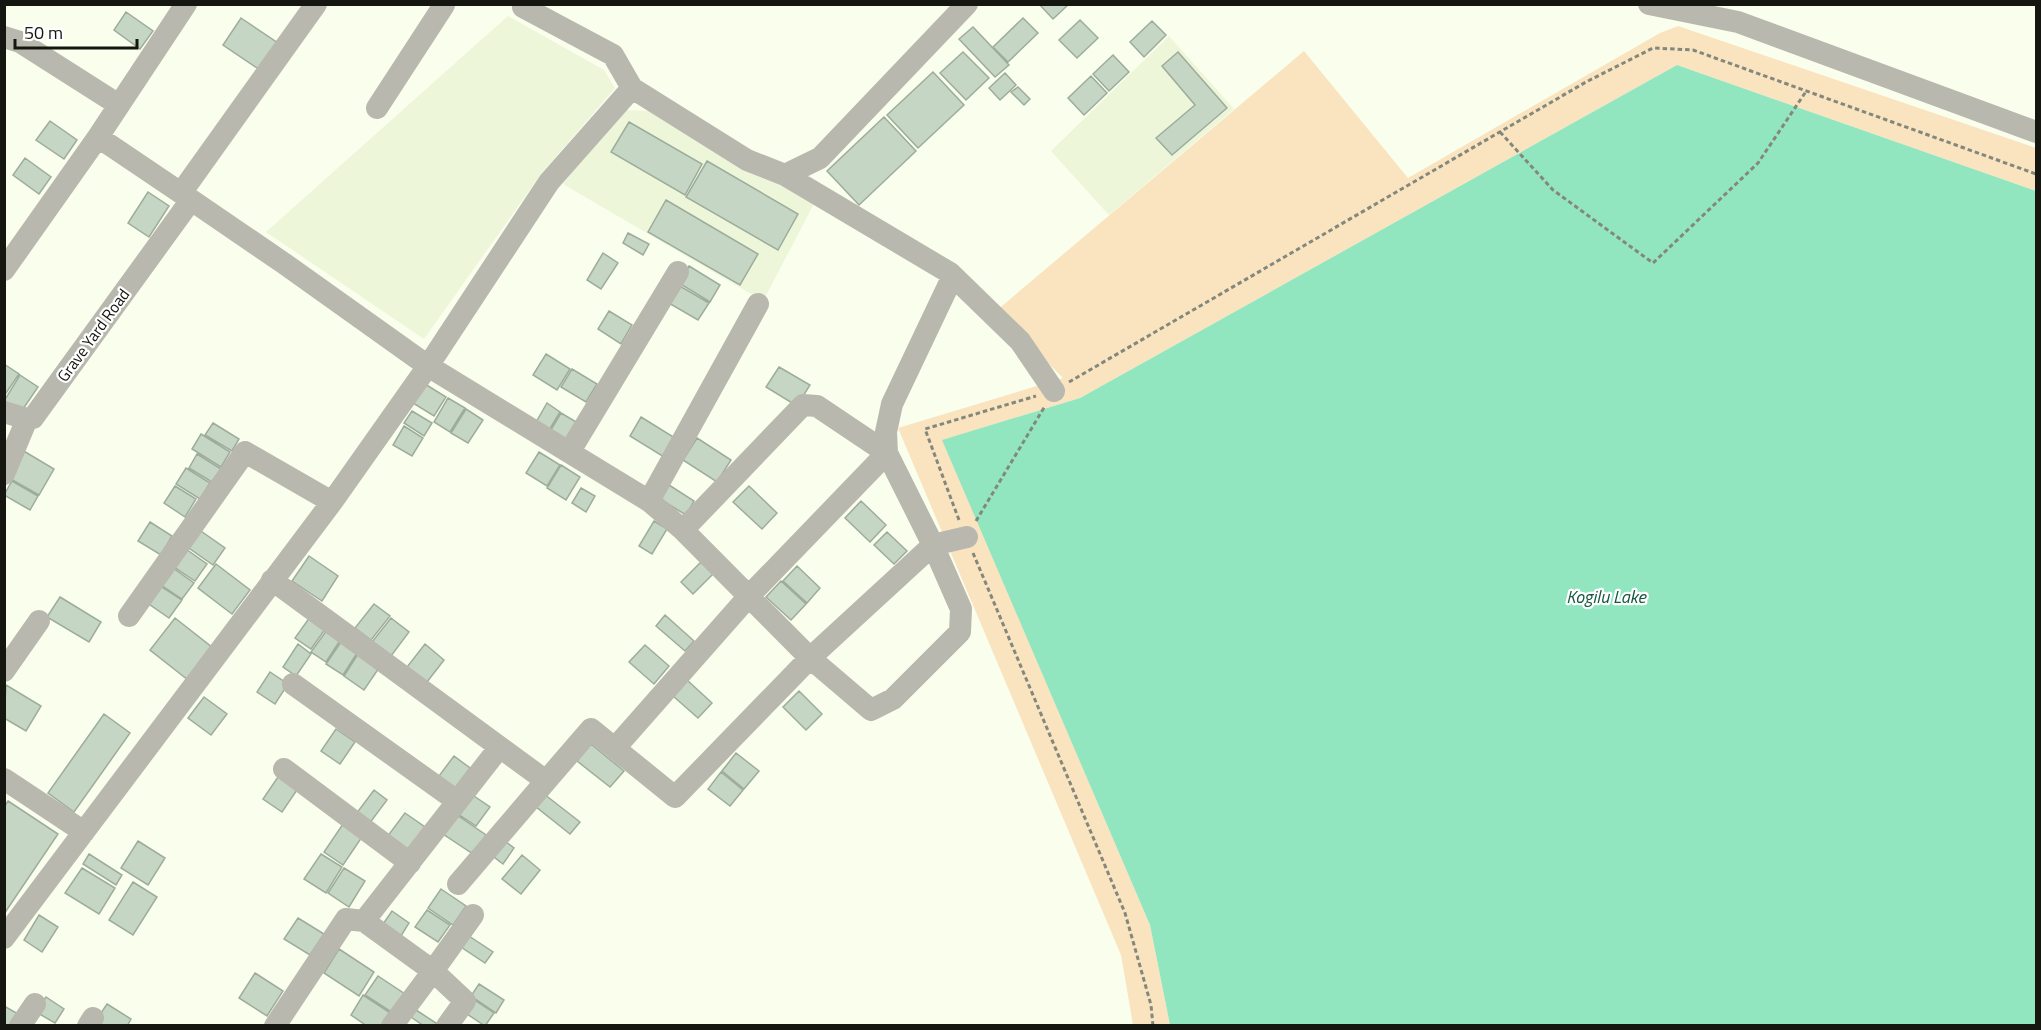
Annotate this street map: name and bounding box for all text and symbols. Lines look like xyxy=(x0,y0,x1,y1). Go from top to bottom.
scale bar xyxy=(15,12,136,50)
text: 50 m xyxy=(24,19,63,46)
street label: Grave Yard Road xyxy=(51,283,135,387)
water label: Kogilu Lake xyxy=(1566,583,1647,610)

